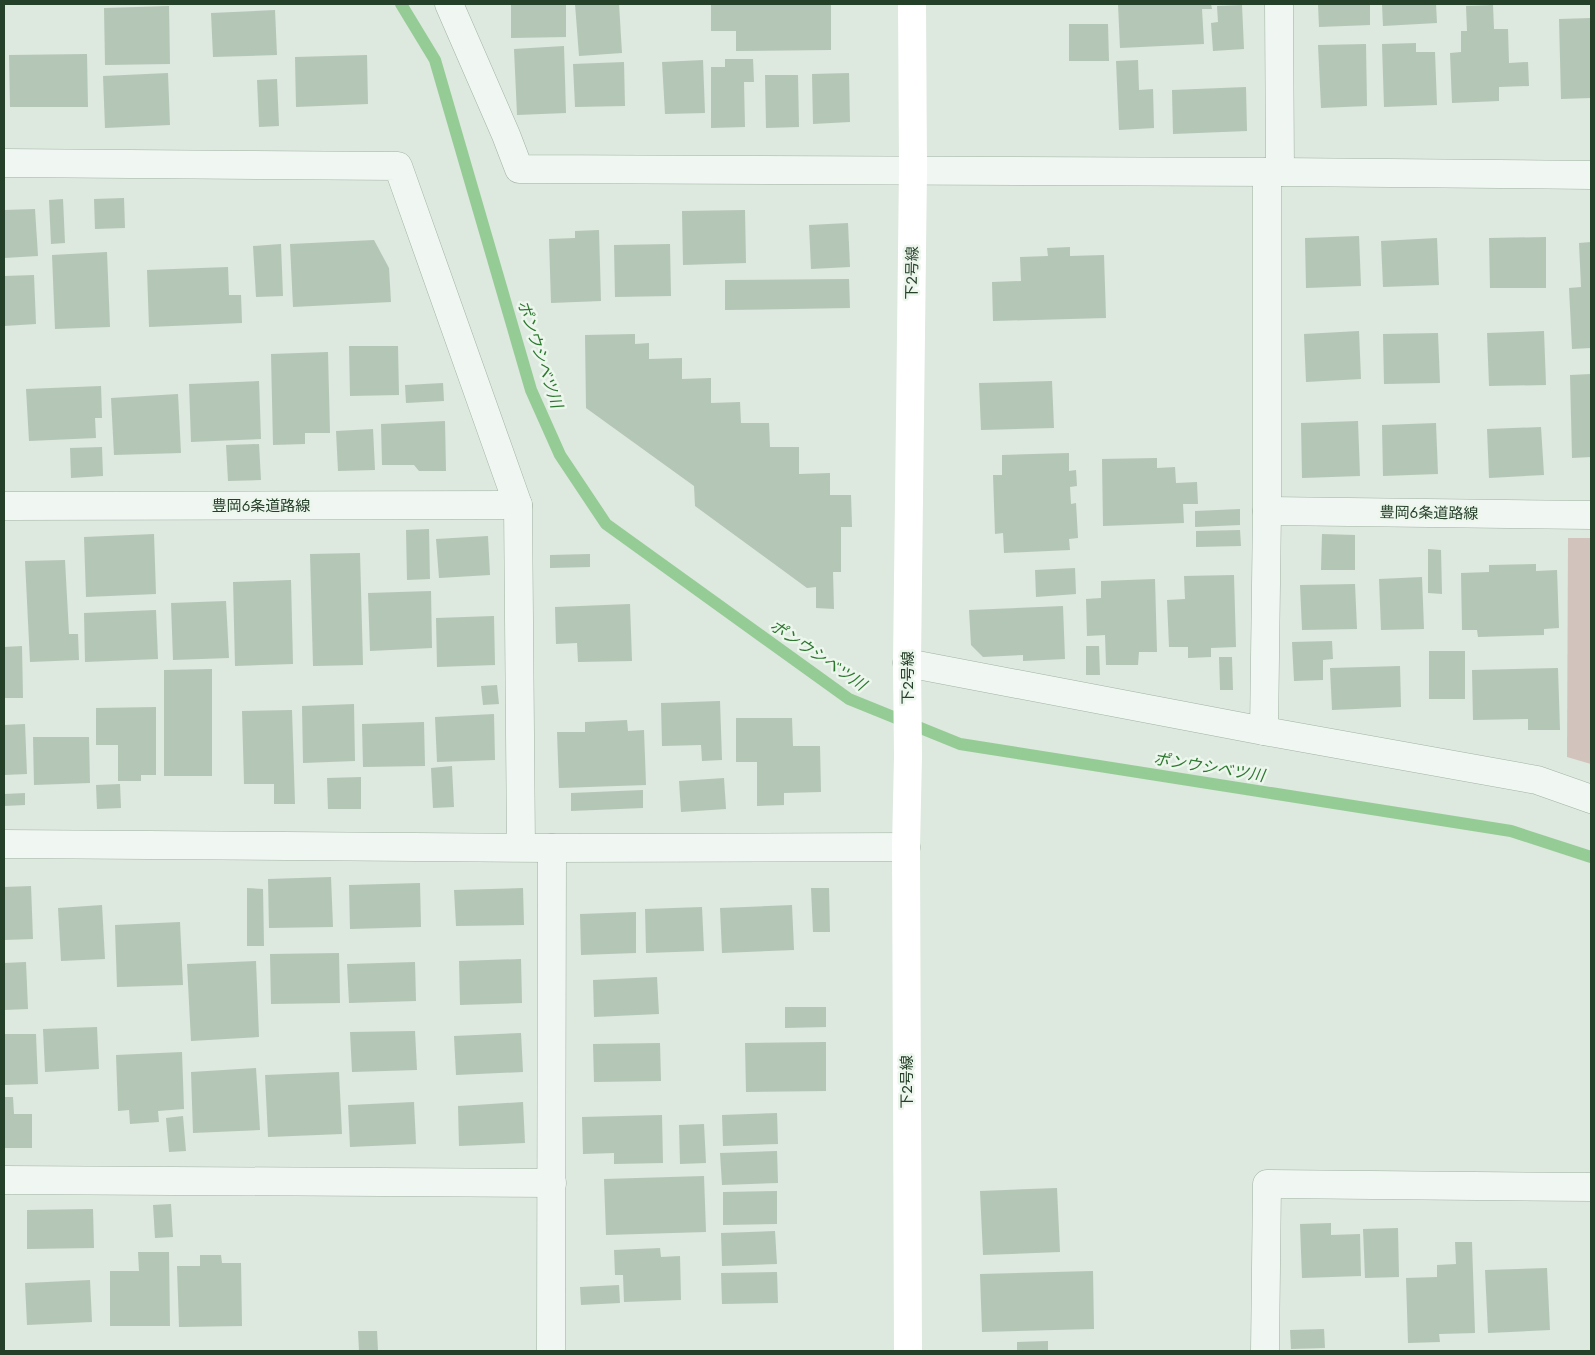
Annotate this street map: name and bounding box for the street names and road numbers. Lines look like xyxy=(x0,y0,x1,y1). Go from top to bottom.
street label: 下2号線 xyxy=(901,246,923,300)
street label: 豊岡6条道路線 xyxy=(212,495,310,517)
street label: 豊岡6条道路線 xyxy=(1379,501,1479,525)
street label: 下2号線 xyxy=(897,651,919,705)
street label: 下2号線 xyxy=(896,1055,918,1109)

